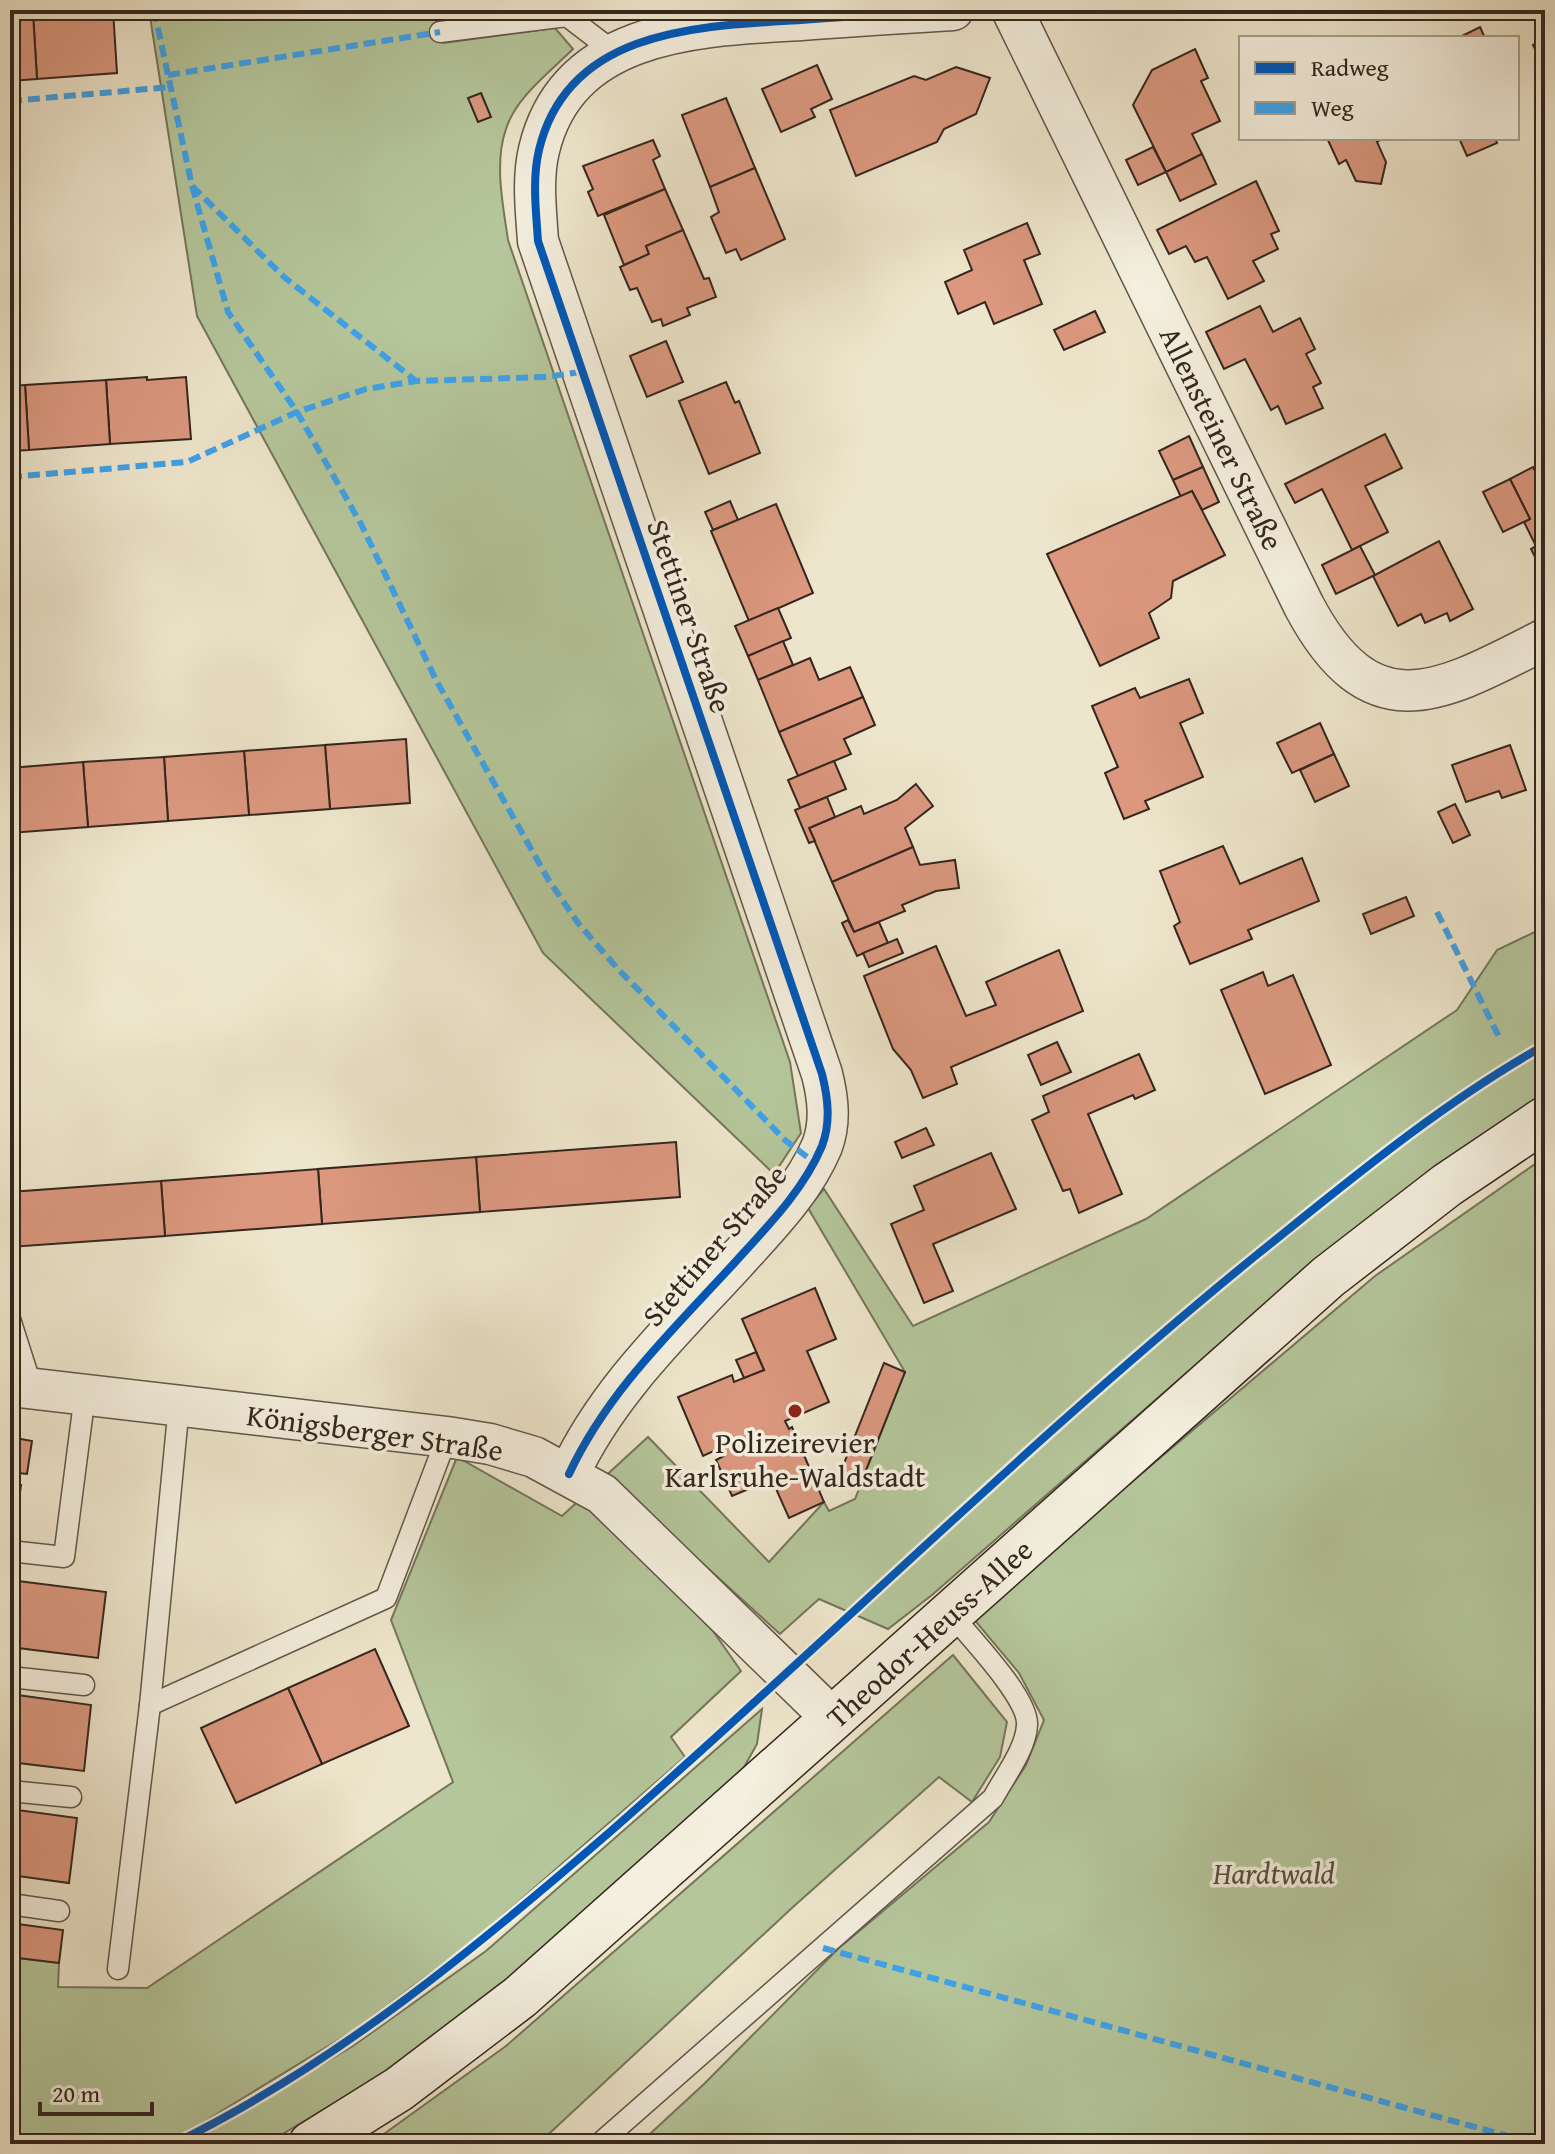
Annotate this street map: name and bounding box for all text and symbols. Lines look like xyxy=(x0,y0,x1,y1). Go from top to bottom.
legend xyxy=(1239,36,1519,140)
text: Radweg xyxy=(1311,50,1389,85)
text: Weg xyxy=(1311,90,1354,125)
street label: Allensteiner Straße xyxy=(1149,319,1295,557)
street label: Stettiner Straße xyxy=(636,513,744,719)
street label: Stettiner Straße xyxy=(631,1154,797,1336)
street label: Königsberger Straße xyxy=(244,1392,506,1472)
marker: Polizeirevier Karlsruhe-Waldstadt xyxy=(786,1402,804,1420)
place label: Polizeirevier Karlsruhe-Waldstadt xyxy=(665,1420,926,1498)
street label: Theodor-Heuss-Allee xyxy=(816,1528,1042,1738)
park label: Hardtwald xyxy=(1212,1851,1335,1895)
scale bar xyxy=(40,2066,152,2116)
text: 20 m xyxy=(52,2076,100,2111)

